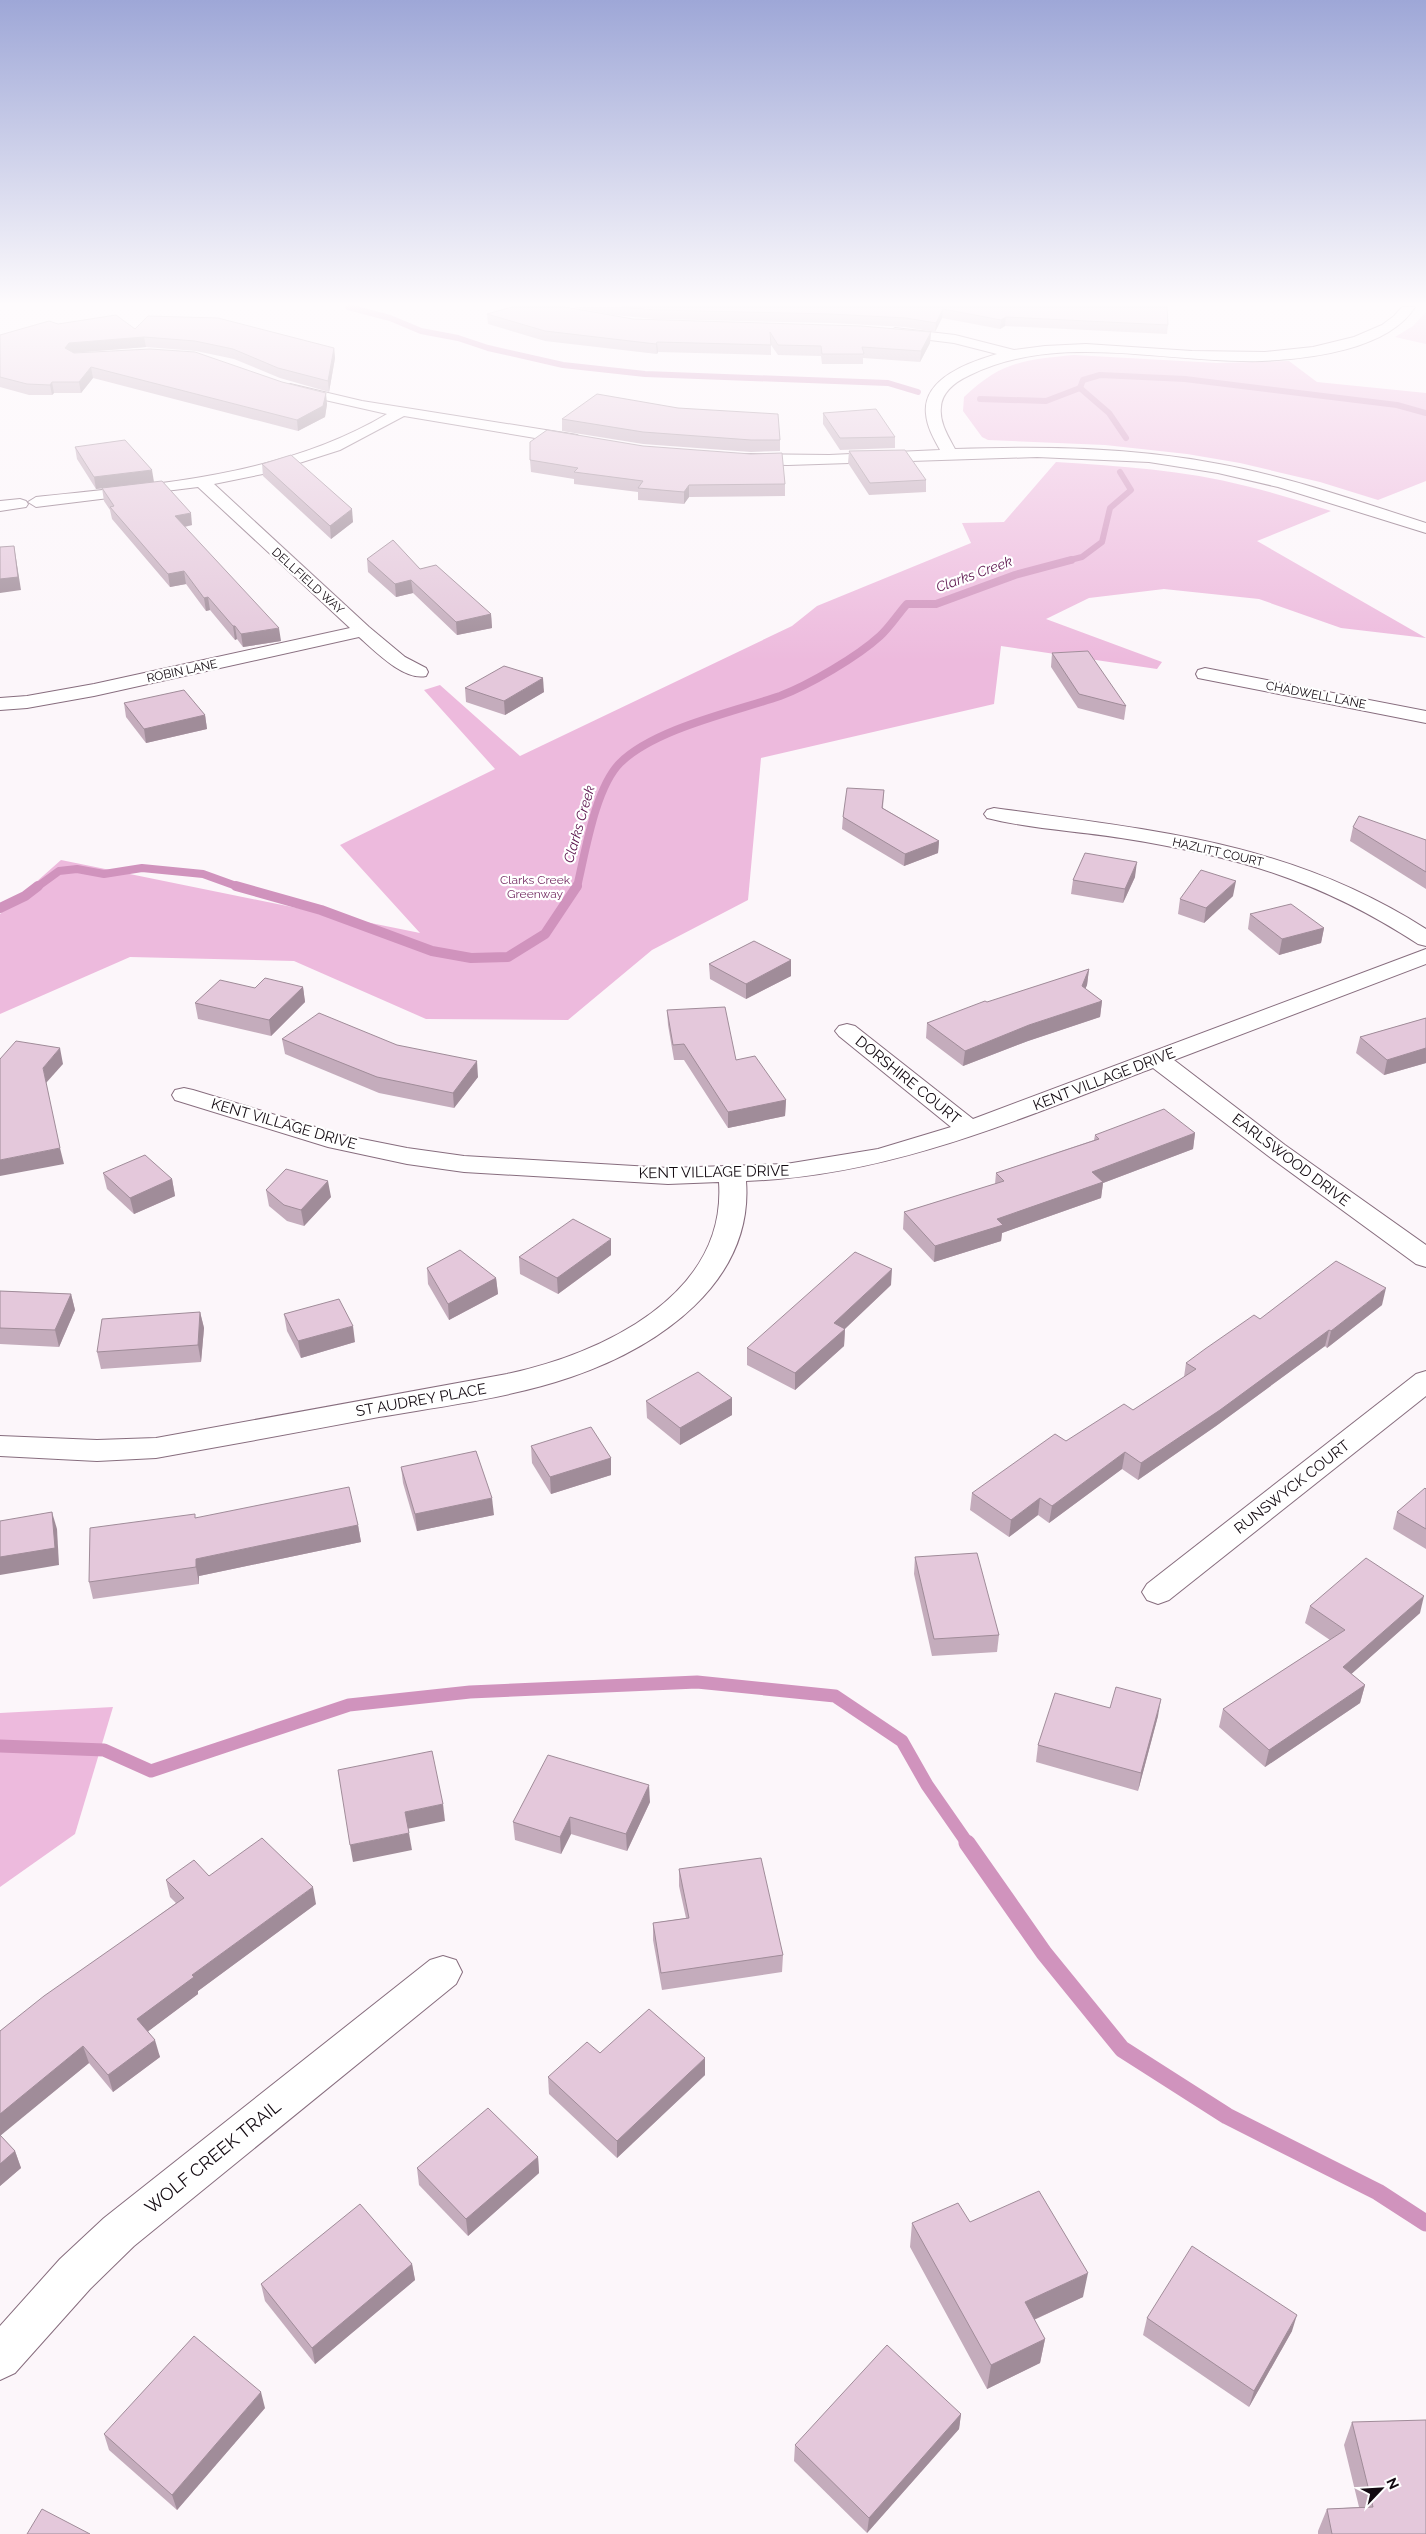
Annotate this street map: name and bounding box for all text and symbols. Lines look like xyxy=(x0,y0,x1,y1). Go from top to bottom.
street label: DELLFIELD WAY xyxy=(269,545,347,617)
water label: Clarks Creek xyxy=(934,553,1015,595)
street label: ROBIN LANE xyxy=(145,657,219,685)
street label: CHADWELL LANE xyxy=(1265,678,1367,712)
water label: Clarks Creek xyxy=(560,783,598,865)
street label: HAZLITT COURT xyxy=(1171,835,1266,869)
park label: Clarks Creek Greenway xyxy=(500,873,571,901)
street label: DORSHIRE COURT xyxy=(852,1032,964,1128)
street label: KENT VILLAGE DRIVE xyxy=(1030,1044,1178,1114)
street label: KENT VILLAGE DRIVE xyxy=(209,1095,359,1153)
street label: EARLSWOOD DRIVE xyxy=(1229,1110,1353,1210)
street label: KENT VILLAGE DRIVE xyxy=(638,1162,790,1182)
street label: ST AUDREY PLACE xyxy=(354,1380,488,1420)
street label: RUNSWYCK COURT xyxy=(1231,1436,1353,1538)
street label: WOLF CREEK TRAIL xyxy=(141,2095,285,2218)
north arrow xyxy=(1356,2464,1406,2514)
text: N xyxy=(1383,2475,1402,2492)

